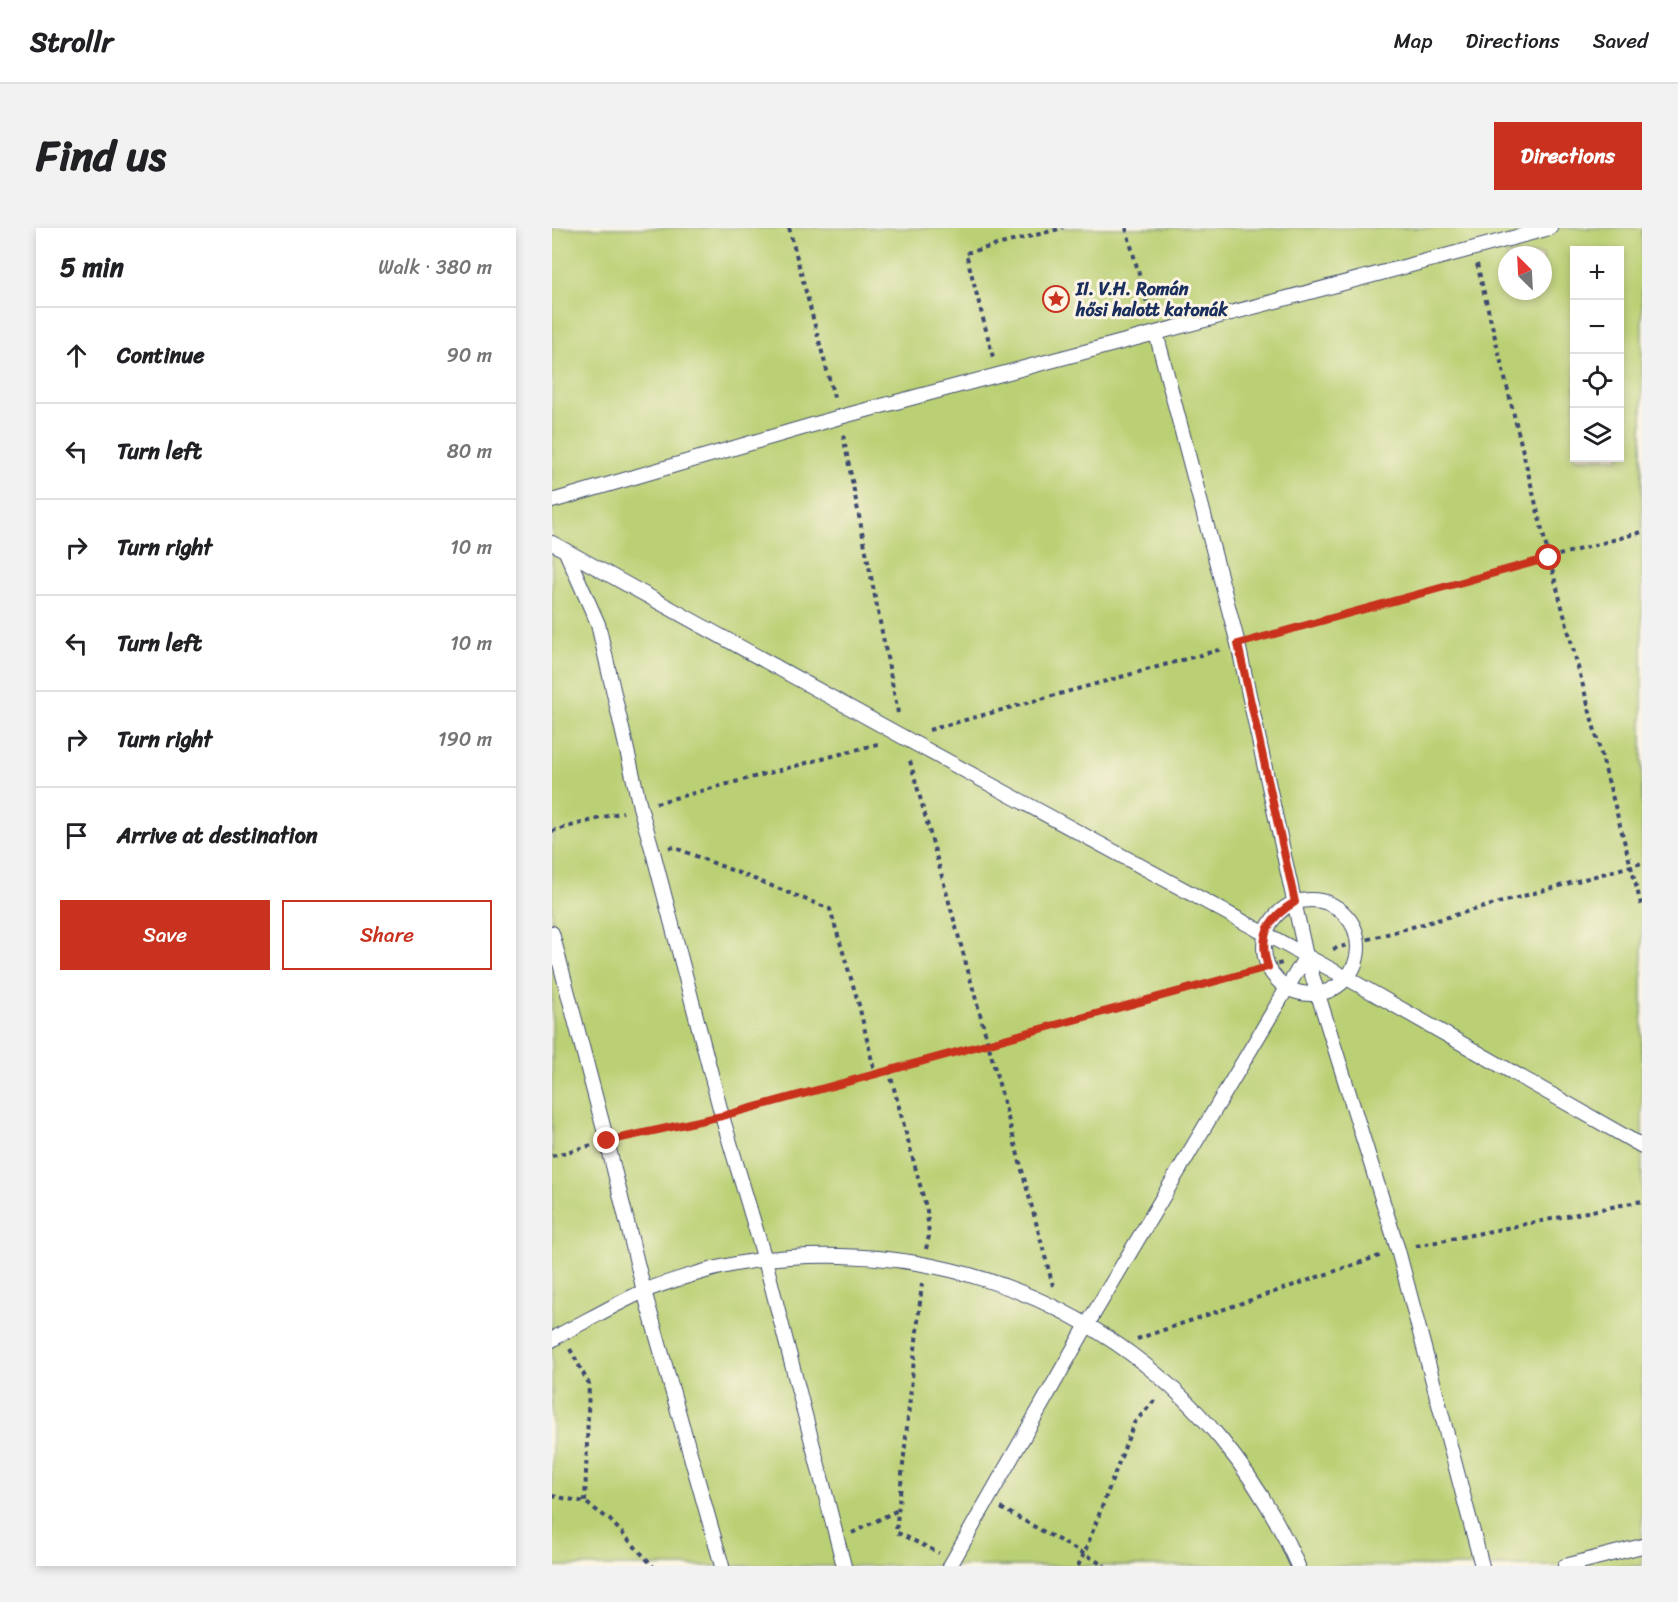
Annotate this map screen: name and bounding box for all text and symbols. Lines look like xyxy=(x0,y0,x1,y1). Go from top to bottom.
text: Strollr xyxy=(30,17,113,66)
text: Map xyxy=(1394,22,1432,60)
text: Directions xyxy=(1465,22,1560,60)
text: Saved xyxy=(1593,22,1648,60)
text: Find us xyxy=(36,119,166,193)
button: Directions xyxy=(1494,122,1642,190)
text: 5 min xyxy=(60,244,124,290)
north arrow xyxy=(1498,246,1552,300)
map controls xyxy=(1570,246,1624,462)
button: + xyxy=(1570,246,1624,300)
text: Walk · 380 m xyxy=(378,250,492,285)
place label: II. V.H. Román hősi halott katonák xyxy=(1075,273,1228,326)
place icon: II. V.H. Román hősi halott katonák xyxy=(1041,284,1071,314)
button: − xyxy=(1570,300,1624,354)
text: Continue xyxy=(117,336,205,375)
text: 90 m xyxy=(447,338,492,373)
icon: ahead xyxy=(60,339,93,372)
button: locate xyxy=(1570,354,1624,408)
button: layers xyxy=(1570,408,1624,462)
text: Turn left xyxy=(117,432,202,471)
text: 80 m xyxy=(447,434,492,469)
icon: left xyxy=(60,435,93,468)
text: Turn right xyxy=(117,528,212,567)
text: 10 m xyxy=(450,530,492,565)
icon: right xyxy=(60,531,93,564)
route start xyxy=(1535,544,1561,570)
text: Turn left xyxy=(117,624,202,663)
text: 10 m xyxy=(450,626,492,661)
icon: left xyxy=(60,627,93,660)
text: Turn right xyxy=(117,720,212,759)
text: 190 m xyxy=(438,722,492,757)
icon: right xyxy=(60,723,93,756)
text: Arrive at destination xyxy=(117,816,318,855)
icon: arrive xyxy=(60,819,93,852)
button: Save xyxy=(60,900,270,970)
button: Share xyxy=(282,900,492,970)
route end xyxy=(593,1127,619,1153)

